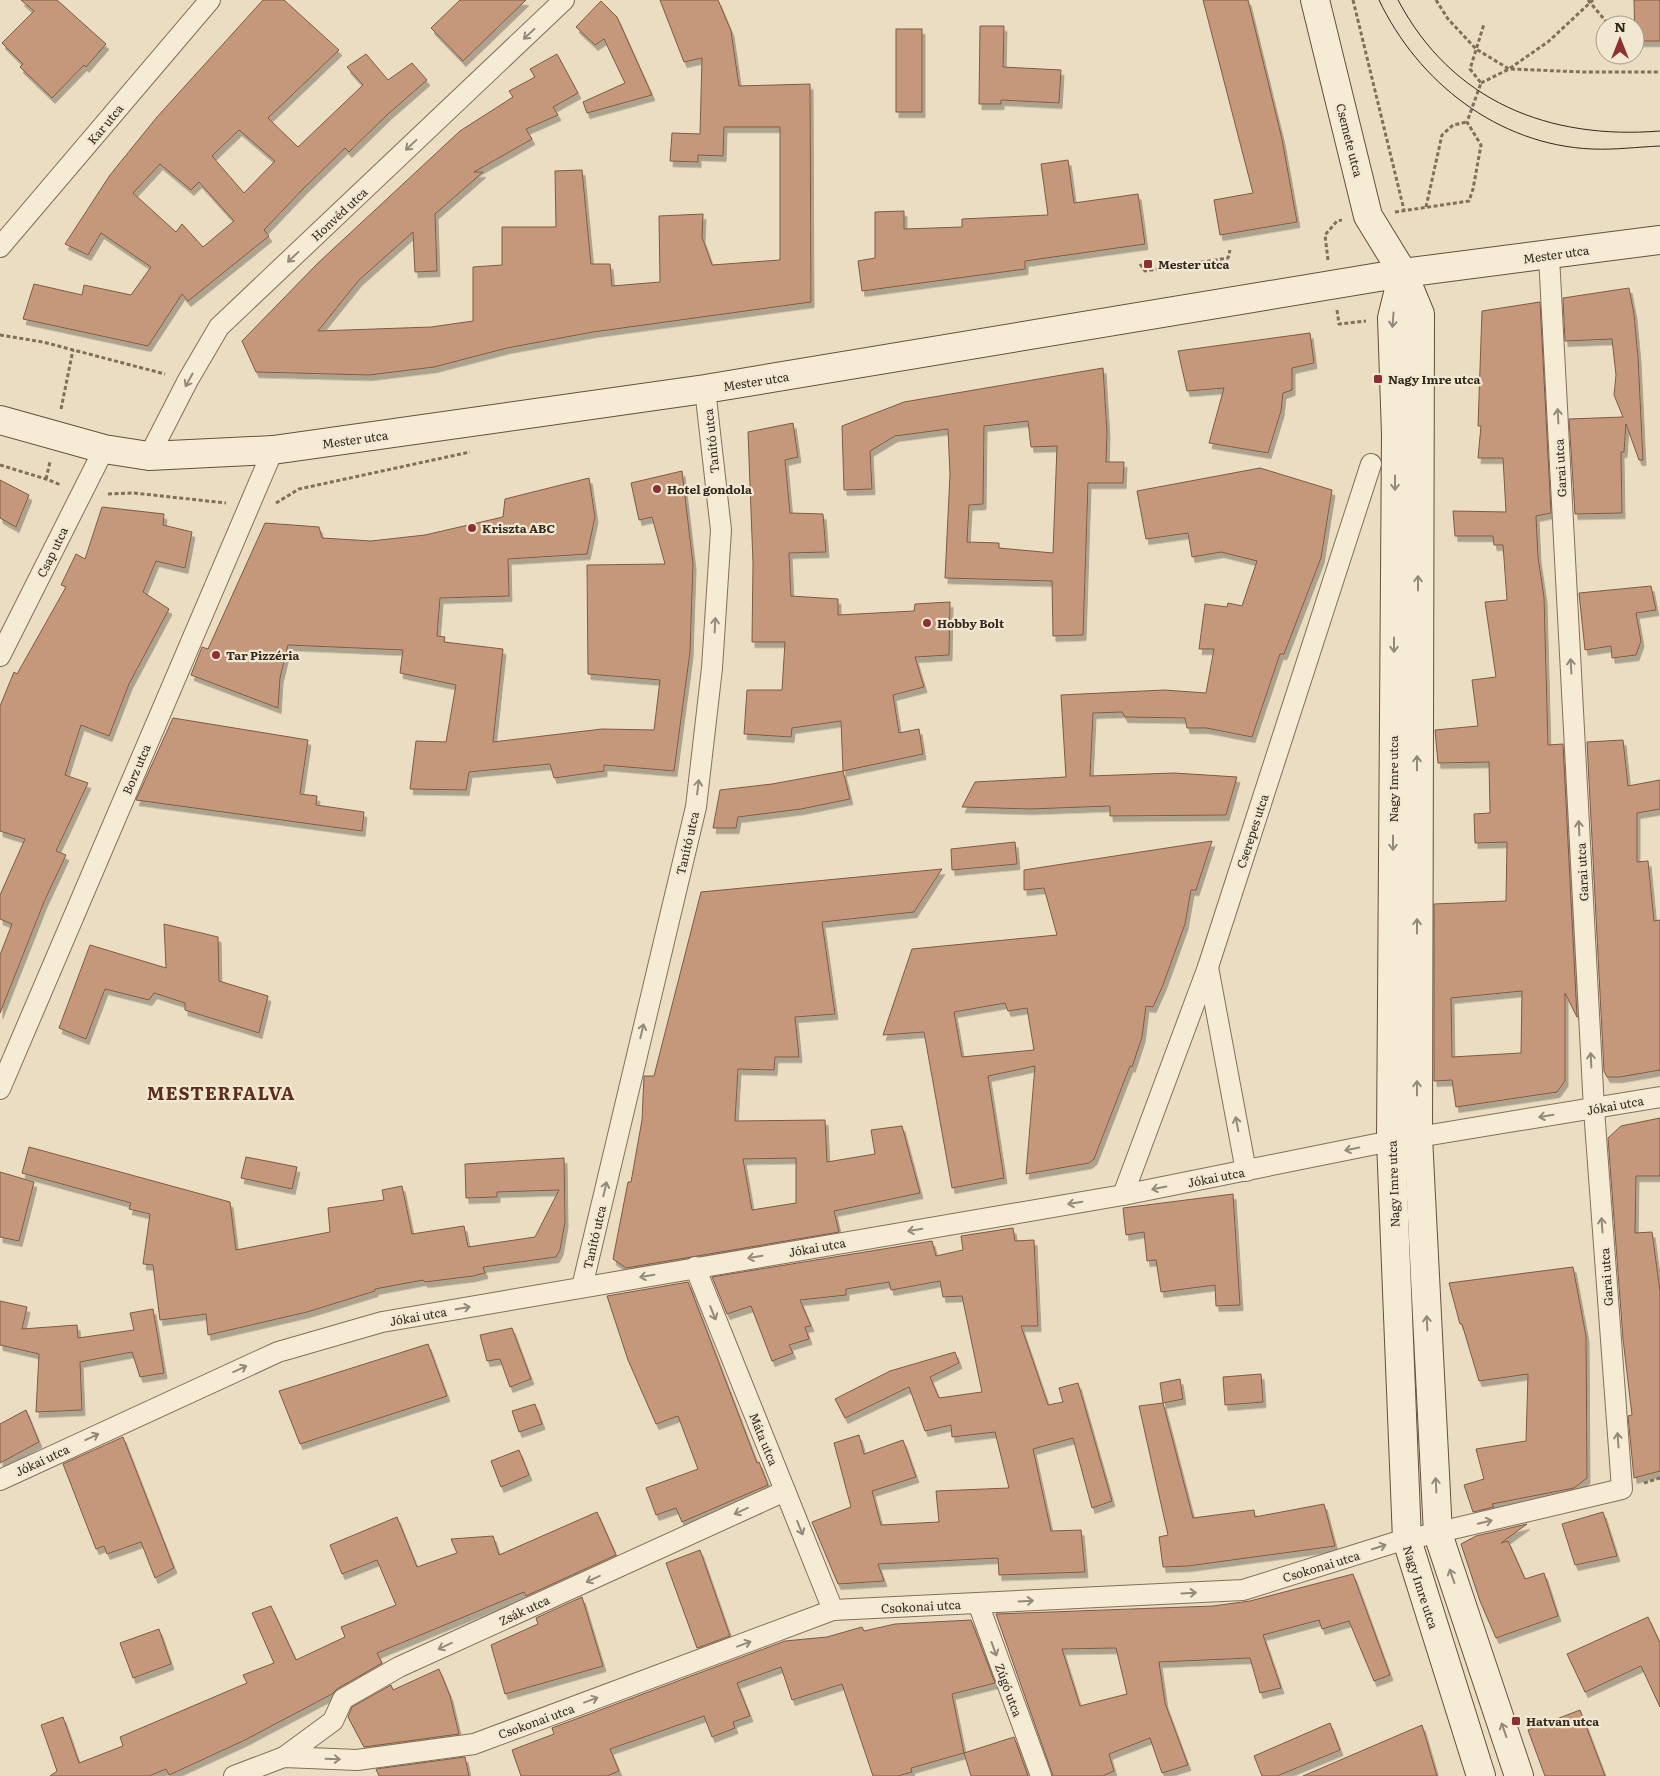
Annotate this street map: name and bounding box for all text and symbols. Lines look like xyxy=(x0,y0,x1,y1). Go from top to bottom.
north arrow xyxy=(1595,15,1645,65)
text: N xyxy=(1614,16,1626,36)
one-way arrow xyxy=(523,28,535,40)
street label: Kar utca xyxy=(83,100,128,148)
street label: Csemete utca xyxy=(1332,101,1368,179)
one-way arrow xyxy=(405,139,417,151)
street label: Honvéd utca xyxy=(307,183,372,245)
street label: Mester utca xyxy=(1522,240,1591,268)
one-way arrow xyxy=(287,251,300,263)
place label: Mester utca xyxy=(1158,255,1230,273)
marker: Mester utca xyxy=(1142,258,1154,270)
one-way arrow xyxy=(1388,312,1397,328)
street label: Mester utca xyxy=(722,367,791,395)
place label: Nagy Imre utca xyxy=(1388,370,1481,388)
one-way arrow xyxy=(183,372,193,386)
marker: Nagy Imre utca xyxy=(1372,373,1384,385)
street label: Tanító utca xyxy=(699,407,723,474)
one-way arrow xyxy=(1553,408,1562,424)
street label: Mester utca xyxy=(321,425,390,453)
street label: Garai utca xyxy=(1549,438,1571,498)
one-way arrow xyxy=(1390,474,1400,490)
place label: Hotel gondola xyxy=(667,480,752,498)
marker: Hotel gondola xyxy=(651,483,663,495)
place label: Kriszta ABC xyxy=(482,519,555,537)
marker: Kriszta ABC xyxy=(466,522,478,534)
street label: Csap utca xyxy=(32,523,72,580)
one-way arrow xyxy=(1413,575,1423,592)
place label: Hobby Bolt xyxy=(937,614,1005,632)
marker: Hobby Bolt xyxy=(921,617,933,629)
one-way arrow xyxy=(710,618,720,634)
one-way arrow xyxy=(1389,636,1399,653)
place label: Tar Pizzéria xyxy=(226,646,300,664)
marker: Tar Pizzéria xyxy=(210,649,222,661)
one-way arrow xyxy=(1566,658,1575,674)
street label: Nagy Imre utca xyxy=(1384,735,1402,823)
street label: Borz utca xyxy=(117,740,155,797)
one-way arrow xyxy=(1412,755,1422,772)
one-way arrow xyxy=(693,779,703,795)
street label: Cserepes utca xyxy=(1232,791,1273,871)
street label: Tanító utca xyxy=(671,809,703,877)
one-way arrow xyxy=(1575,820,1584,836)
one-way arrow xyxy=(1388,834,1398,850)
street label: Garai utca xyxy=(1571,842,1593,902)
one-way arrow xyxy=(1412,918,1422,934)
one-way arrow xyxy=(638,1023,648,1039)
one-way arrow xyxy=(1587,1052,1596,1068)
district label: MESTERFALVA xyxy=(147,1079,295,1106)
one-way arrow xyxy=(1412,1080,1422,1096)
street label: Jókai utca xyxy=(1585,1091,1646,1119)
one-way arrow xyxy=(1538,1112,1554,1122)
one-way arrow xyxy=(1232,1116,1241,1132)
street label: Nagy Imre utca xyxy=(1382,1140,1404,1228)
one-way arrow xyxy=(1345,1145,1361,1154)
street label: Jókai utca xyxy=(1186,1163,1247,1191)
one-way arrow xyxy=(601,1181,610,1197)
one-way arrow xyxy=(1151,1184,1167,1193)
one-way arrow xyxy=(1068,1198,1084,1208)
street label: Tanító utca xyxy=(578,1203,610,1271)
one-way arrow xyxy=(1598,1218,1607,1234)
one-way arrow xyxy=(908,1226,924,1236)
street label: Jókai utca xyxy=(787,1233,848,1261)
street label: Garai utca xyxy=(1595,1247,1617,1307)
one-way arrow xyxy=(747,1253,763,1263)
one-way arrow xyxy=(639,1271,655,1281)
street label: Jókai utca xyxy=(388,1302,449,1330)
one-way arrow xyxy=(454,1302,470,1312)
one-way arrow xyxy=(709,1305,718,1320)
one-way arrow xyxy=(1423,1315,1432,1331)
one-way arrow xyxy=(232,1364,247,1374)
street label: Máta utca xyxy=(745,1410,783,1469)
one-way arrow xyxy=(84,1432,99,1442)
one-way arrow xyxy=(1613,1432,1623,1448)
street label: Jókai utca xyxy=(12,1439,72,1480)
one-way arrow xyxy=(1431,1477,1440,1493)
one-way arrow xyxy=(734,1507,749,1516)
one-way arrow xyxy=(1477,1517,1493,1526)
one-way arrow xyxy=(796,1520,805,1535)
one-way arrow xyxy=(1371,1542,1387,1552)
street label: Nagy Imre utca xyxy=(1399,1543,1443,1632)
street label: Csokonai utca xyxy=(1280,1546,1362,1586)
one-way arrow xyxy=(1447,1568,1456,1584)
one-way arrow xyxy=(586,1574,601,1584)
one-way arrow xyxy=(1180,1588,1196,1598)
street label: Zsák utca xyxy=(496,1590,553,1630)
street label: Csokonai utca xyxy=(881,1595,962,1617)
one-way arrow xyxy=(1018,1596,1034,1606)
one-way arrow xyxy=(735,1639,751,1648)
one-way arrow xyxy=(990,1641,999,1656)
one-way arrow xyxy=(438,1642,453,1652)
street label: Zúgó utca xyxy=(991,1661,1027,1720)
one-way arrow xyxy=(583,1695,599,1704)
street label: Csokonai utca xyxy=(495,1699,577,1743)
place label: Hatvan utca xyxy=(1526,1712,1599,1730)
marker: Hatvan utca xyxy=(1510,1715,1522,1727)
one-way arrow xyxy=(1499,1722,1508,1738)
one-way arrow xyxy=(324,1754,341,1764)

